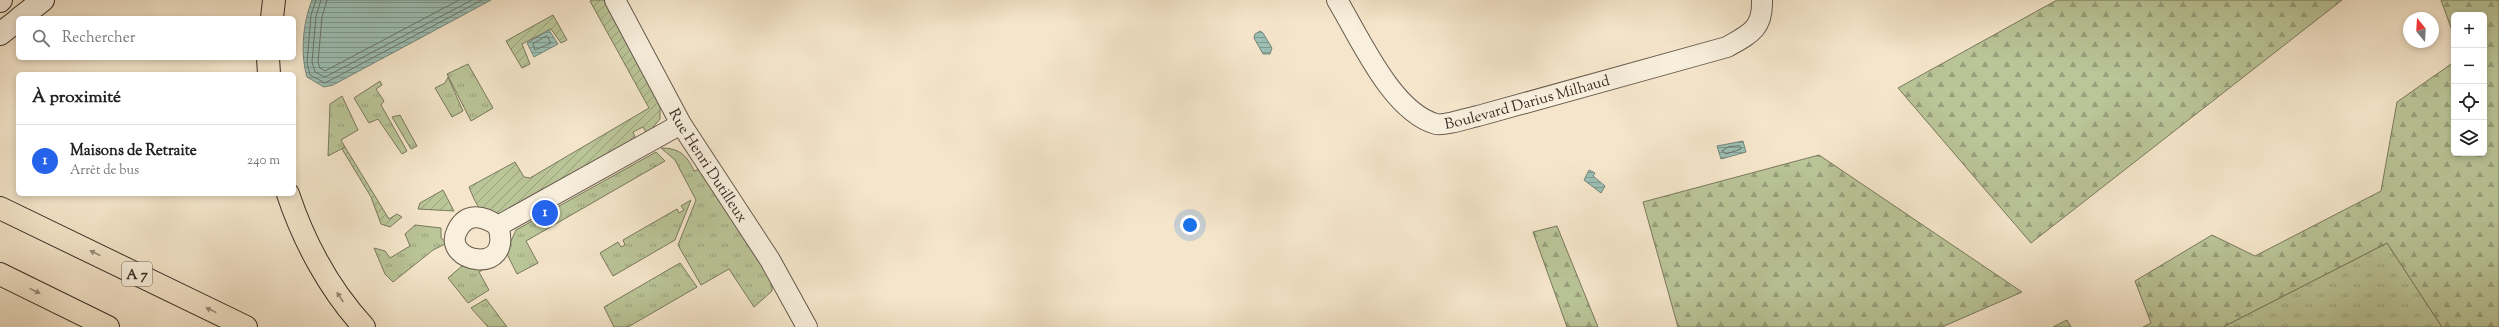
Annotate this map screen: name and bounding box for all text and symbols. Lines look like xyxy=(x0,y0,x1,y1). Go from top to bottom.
north arrow xyxy=(2403,12,2439,48)
map controls xyxy=(2451,12,2487,156)
button: + xyxy=(2451,12,2487,48)
search box xyxy=(16,16,296,60)
icon: search xyxy=(30,27,52,49)
text: Rechercher xyxy=(62,28,135,49)
button: − xyxy=(2451,48,2487,84)
street label: Boulevard Darius Milhaud xyxy=(1443,71,1613,136)
button: locate xyxy=(2451,84,2487,120)
text: À proximité xyxy=(32,86,121,110)
street label: Rue Henri Dutilleux xyxy=(663,105,752,227)
button: layers xyxy=(2451,120,2487,156)
text: Maisons de Retraite xyxy=(70,141,197,162)
text: 1 xyxy=(43,152,47,170)
text: 240 m xyxy=(247,152,280,170)
text: Arrêt de bus xyxy=(70,162,139,180)
pin: 1 xyxy=(532,198,558,228)
your location xyxy=(1180,215,1200,235)
one-way arrow xyxy=(89,250,100,256)
road number: A 7 xyxy=(122,262,152,286)
one-way arrow xyxy=(29,288,41,294)
one-way arrow xyxy=(336,291,344,302)
one-way arrow xyxy=(206,307,217,313)

